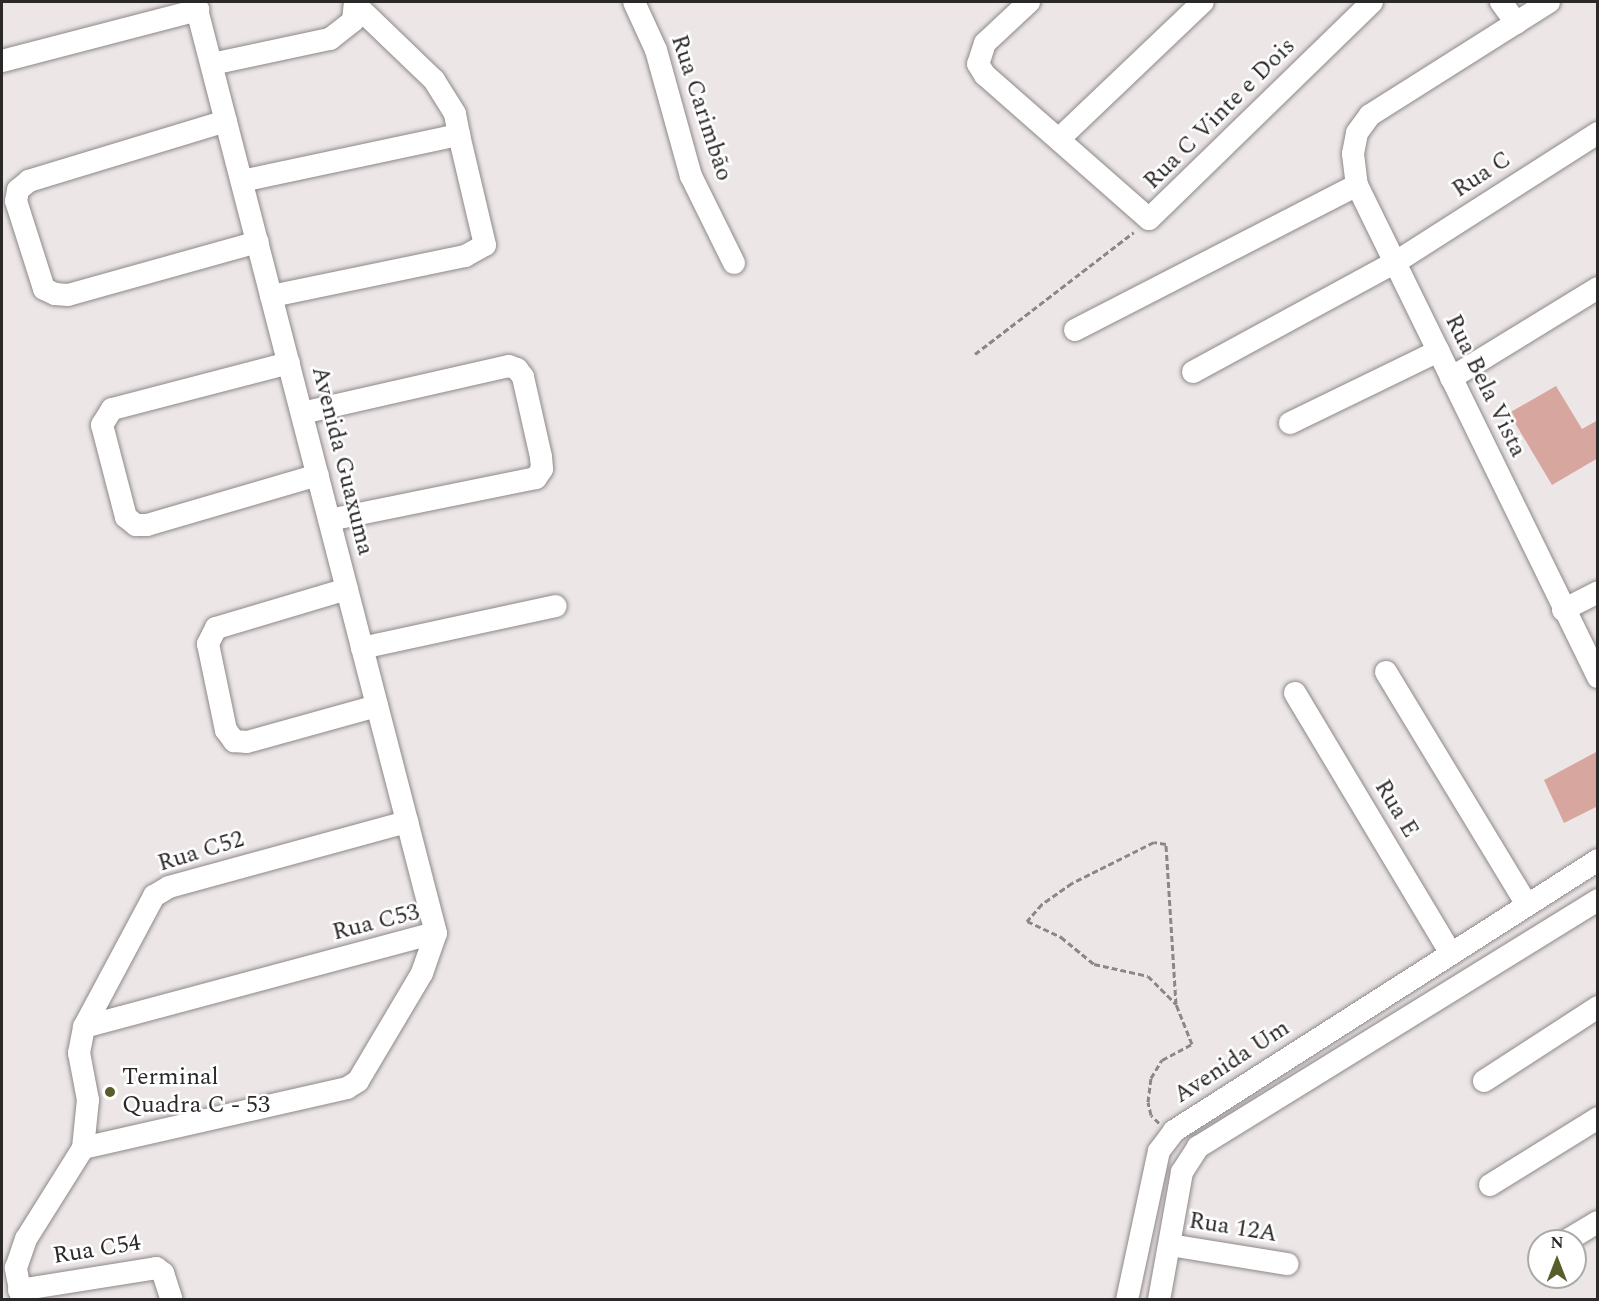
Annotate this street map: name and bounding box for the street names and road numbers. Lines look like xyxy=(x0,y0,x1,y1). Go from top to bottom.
street label: Rua Carimbão xyxy=(664,31,738,185)
street label: Rua C Vinte e Dois xyxy=(1138,32,1302,196)
street label: Rua C xyxy=(1447,145,1517,205)
street label: Rua Bela Vista xyxy=(1438,310,1532,462)
street label: Avenida Guaxuma xyxy=(305,363,379,559)
street label: Rua E xyxy=(1368,775,1424,843)
street label: Rua C52 xyxy=(154,825,248,879)
street label: Rua C53 xyxy=(330,898,422,948)
street label: Avenida Um xyxy=(1169,1014,1295,1110)
street label: Rua 12A xyxy=(1187,1207,1279,1249)
street label: Rua C54 xyxy=(51,1229,143,1271)

